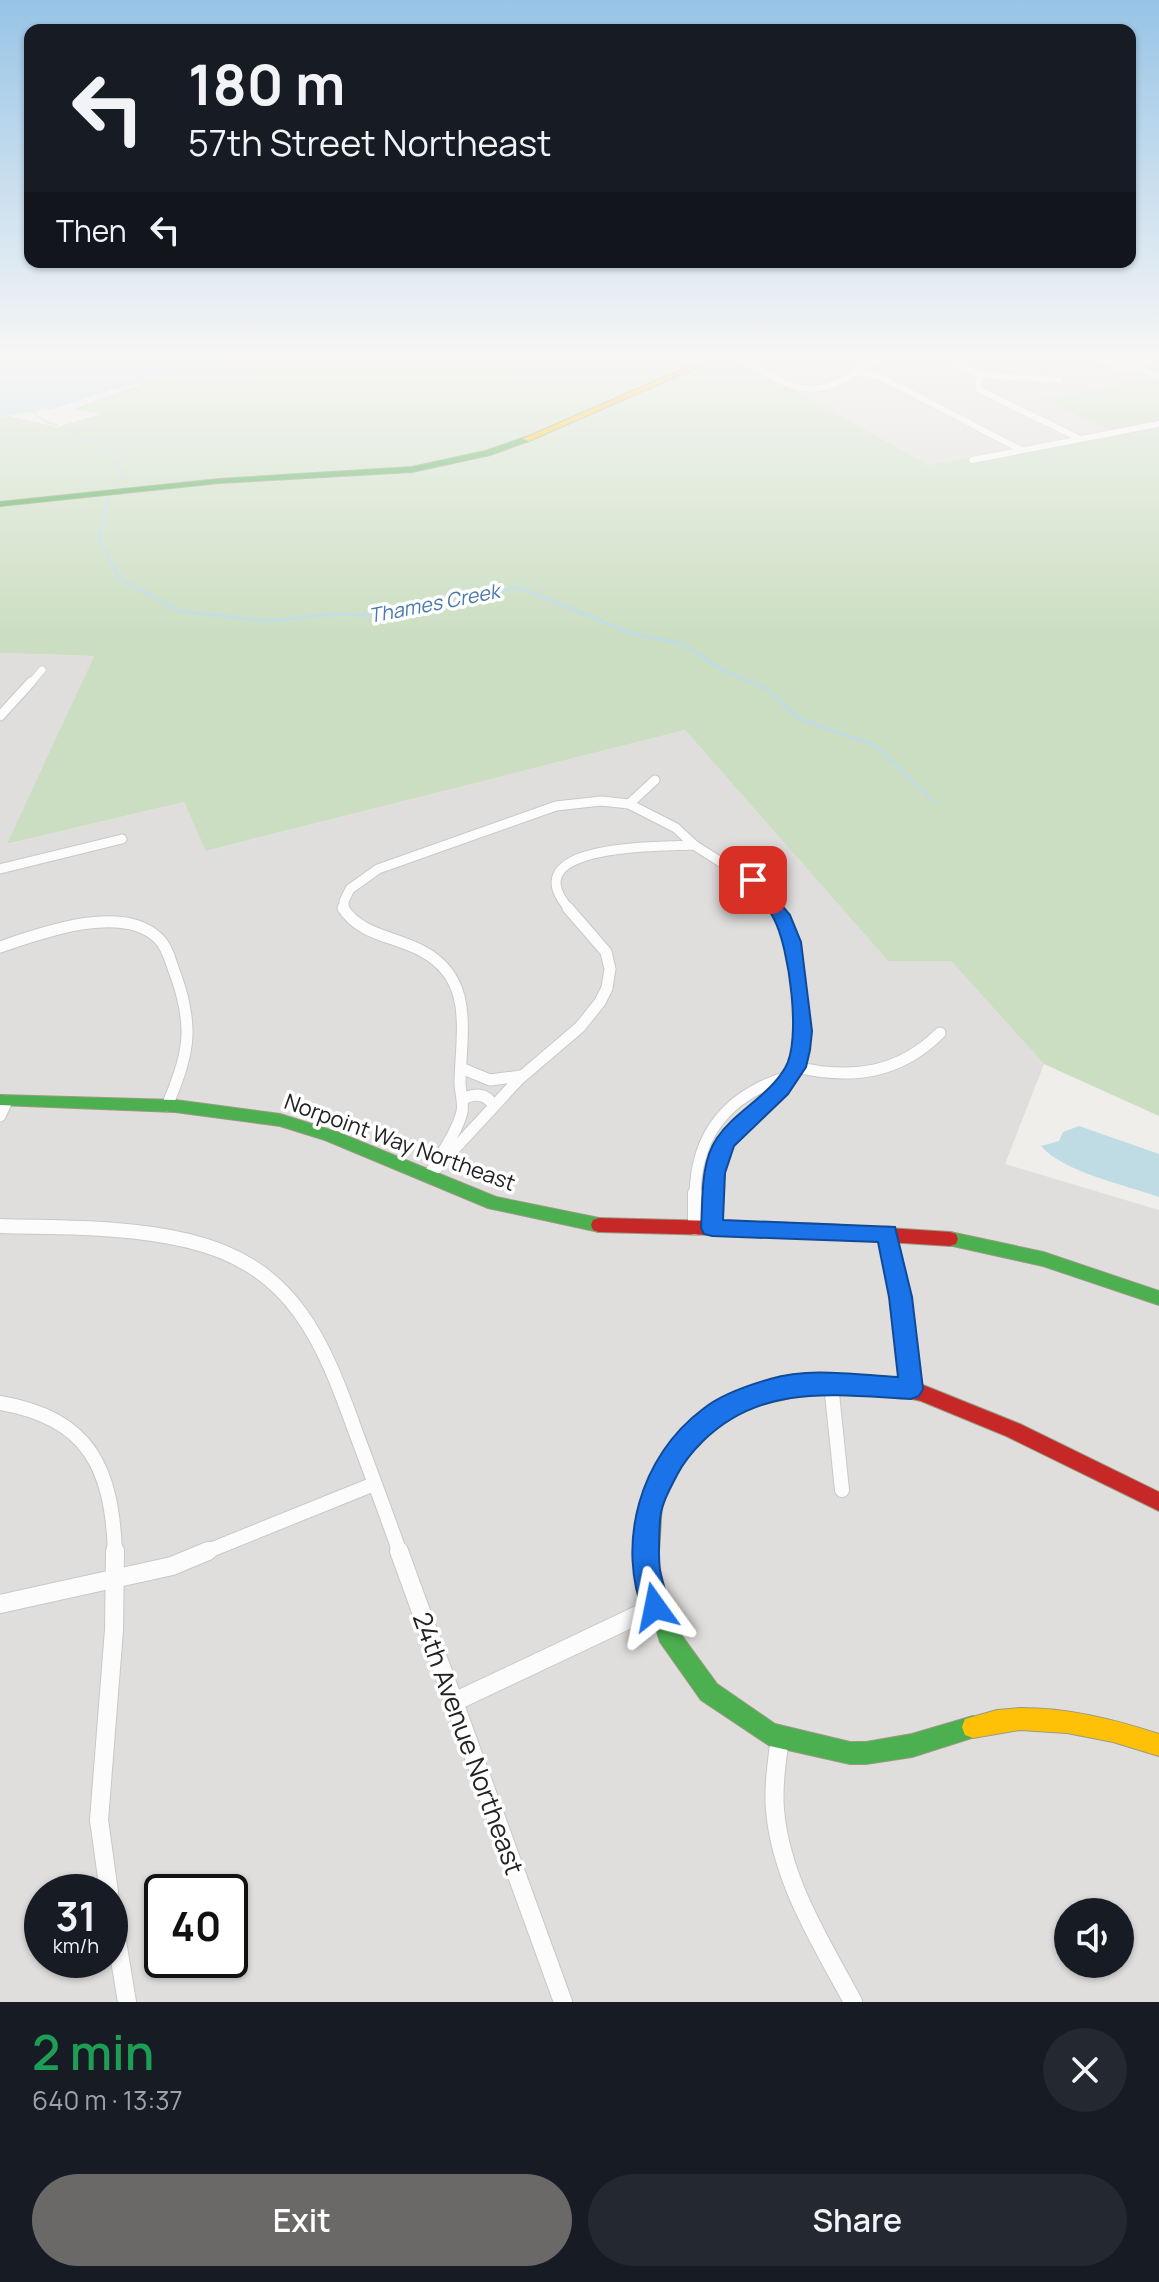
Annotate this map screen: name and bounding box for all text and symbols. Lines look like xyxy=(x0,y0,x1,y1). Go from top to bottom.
text: 180 m xyxy=(188,45,345,122)
icon: left xyxy=(56,56,160,160)
text: 57th Street Northeast xyxy=(188,118,552,167)
icon: left xyxy=(143,208,187,252)
text: Then xyxy=(56,210,127,251)
water label: Thames Creek xyxy=(366,577,505,629)
pin xyxy=(719,846,787,914)
icon: arrive xyxy=(731,858,775,902)
street label: Norpoint Way Northeast xyxy=(280,1086,520,1198)
position arrow xyxy=(613,1565,697,1649)
street label: 24th Avenue Northeast xyxy=(405,1607,533,1879)
speed limit sign: 40 xyxy=(144,1874,248,1978)
text: 31 xyxy=(56,1888,96,1943)
map controls xyxy=(1054,1898,1134,1978)
button: sound xyxy=(1054,1898,1134,1978)
text: km/h xyxy=(53,1932,99,1959)
text: 2 min xyxy=(32,2019,154,2084)
button: close xyxy=(1043,2028,1127,2112)
text: 640 m · 13:37 xyxy=(32,2082,183,2118)
button: Exit xyxy=(32,2174,572,2266)
button: Share xyxy=(588,2174,1127,2266)

